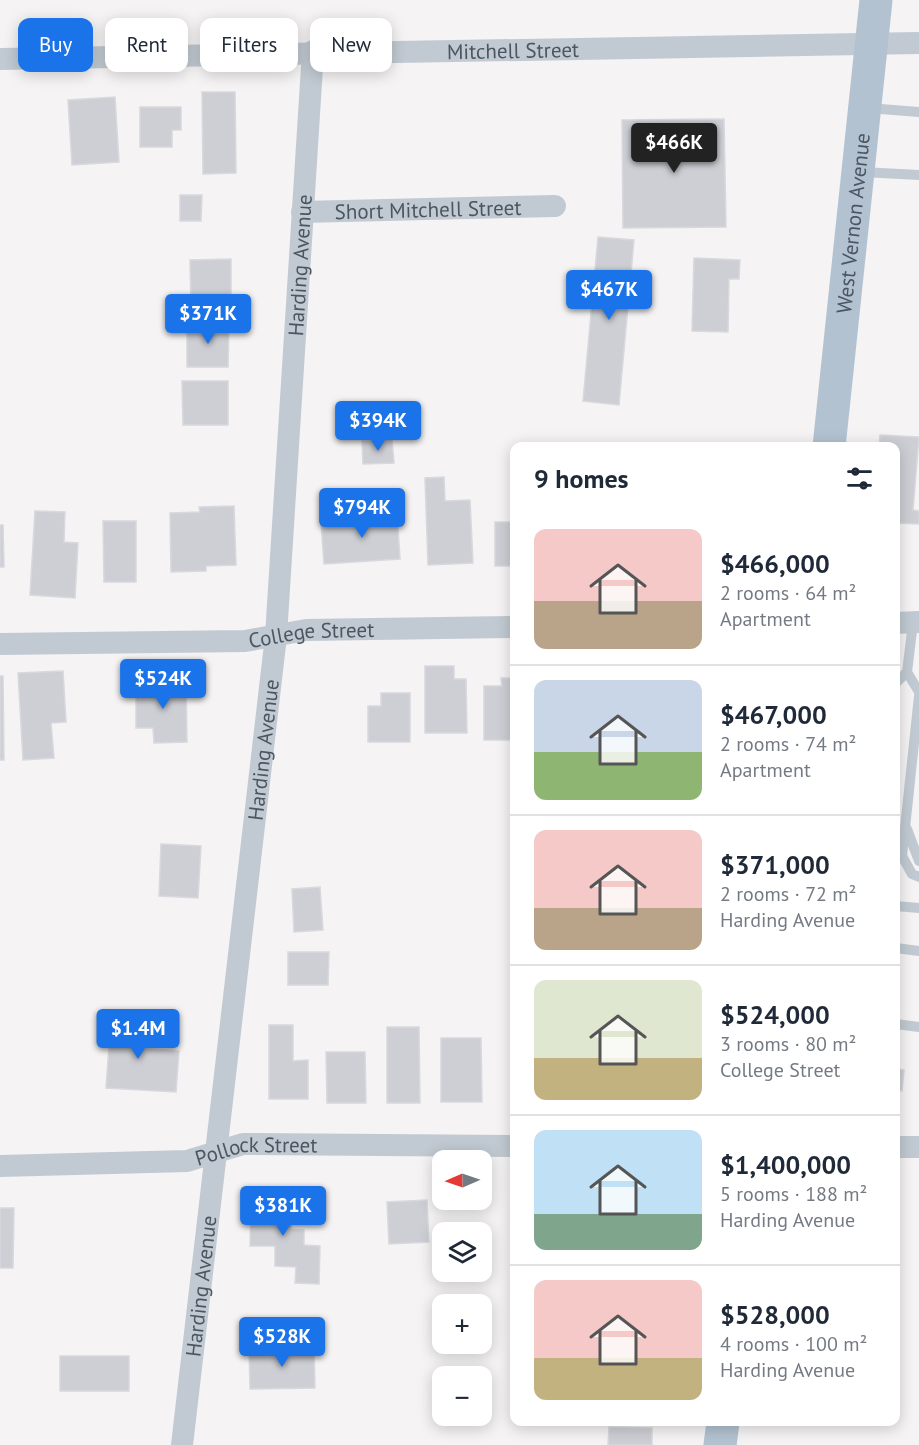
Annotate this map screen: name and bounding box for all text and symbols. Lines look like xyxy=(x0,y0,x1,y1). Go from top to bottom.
chip: Buy xyxy=(18,18,93,72)
chip: Rent xyxy=(105,18,188,72)
chip: Filters xyxy=(200,18,298,72)
chip: New xyxy=(310,18,392,72)
street label: Mitchell Street xyxy=(447,35,579,65)
pin: $466K xyxy=(632,123,716,174)
text: $466K xyxy=(645,129,703,155)
street label: West Vernon Avenue xyxy=(830,132,875,315)
street label: Harding Avenue xyxy=(281,193,317,337)
street label: Short Mitchell Street xyxy=(334,193,522,225)
pin: $467K xyxy=(567,270,651,321)
text: $467K xyxy=(580,276,638,302)
pin: $371K xyxy=(166,294,250,345)
text: $371K xyxy=(179,300,237,326)
pin: $394K xyxy=(336,401,420,452)
text: $394K xyxy=(349,407,407,433)
text: 9 homes xyxy=(534,462,629,495)
icon: filters xyxy=(843,462,876,495)
pin: $794K xyxy=(320,488,404,539)
text: $794K xyxy=(333,494,391,520)
text: $466,000 xyxy=(720,547,830,580)
icon: home xyxy=(582,553,654,625)
text: 2 rooms · 64 m² xyxy=(720,580,856,606)
text: Apartment xyxy=(720,606,811,632)
street label: College Street xyxy=(246,616,374,654)
pin: $524K xyxy=(121,659,205,710)
text: $524K xyxy=(134,665,192,691)
street label: Harding Avenue xyxy=(241,678,284,822)
text: $467,000 xyxy=(720,698,827,731)
icon: home xyxy=(582,704,654,776)
text: 2 rooms · 74 m² xyxy=(720,731,856,757)
text: Apartment xyxy=(720,757,811,783)
text: $371,000 xyxy=(720,848,830,881)
icon: home xyxy=(582,854,654,926)
text: 2 rooms · 72 m² xyxy=(720,881,856,907)
text: Harding Avenue xyxy=(720,907,855,933)
text: $524,000 xyxy=(720,998,830,1031)
icon: home xyxy=(582,1004,654,1076)
pin: $1.4M xyxy=(96,1009,180,1060)
text: $1.4M xyxy=(111,1015,165,1041)
text: 3 rooms · 80 m² xyxy=(720,1031,856,1057)
text: College Street xyxy=(720,1057,840,1083)
street label: Pollock Street xyxy=(192,1130,317,1171)
text: $1,400,000 xyxy=(720,1148,851,1181)
north arrow xyxy=(432,1150,492,1210)
map controls xyxy=(432,1150,492,1426)
icon: home xyxy=(582,1154,654,1226)
text: 5 rooms · 188 m² xyxy=(720,1181,867,1207)
pin: $381K xyxy=(241,1186,325,1237)
text: $381K xyxy=(254,1192,312,1218)
text: Harding Avenue xyxy=(720,1207,855,1233)
street label: Harding Avenue xyxy=(179,1214,222,1358)
button: layers xyxy=(432,1222,492,1282)
button: + xyxy=(432,1294,492,1354)
text: $528,000 xyxy=(720,1298,830,1331)
icon: home xyxy=(582,1304,654,1376)
pin: $528K xyxy=(240,1317,324,1368)
text: $528K xyxy=(253,1323,311,1349)
text: 4 rooms · 100 m² xyxy=(720,1331,867,1357)
text: Harding Avenue xyxy=(720,1357,855,1383)
button: − xyxy=(432,1366,492,1426)

